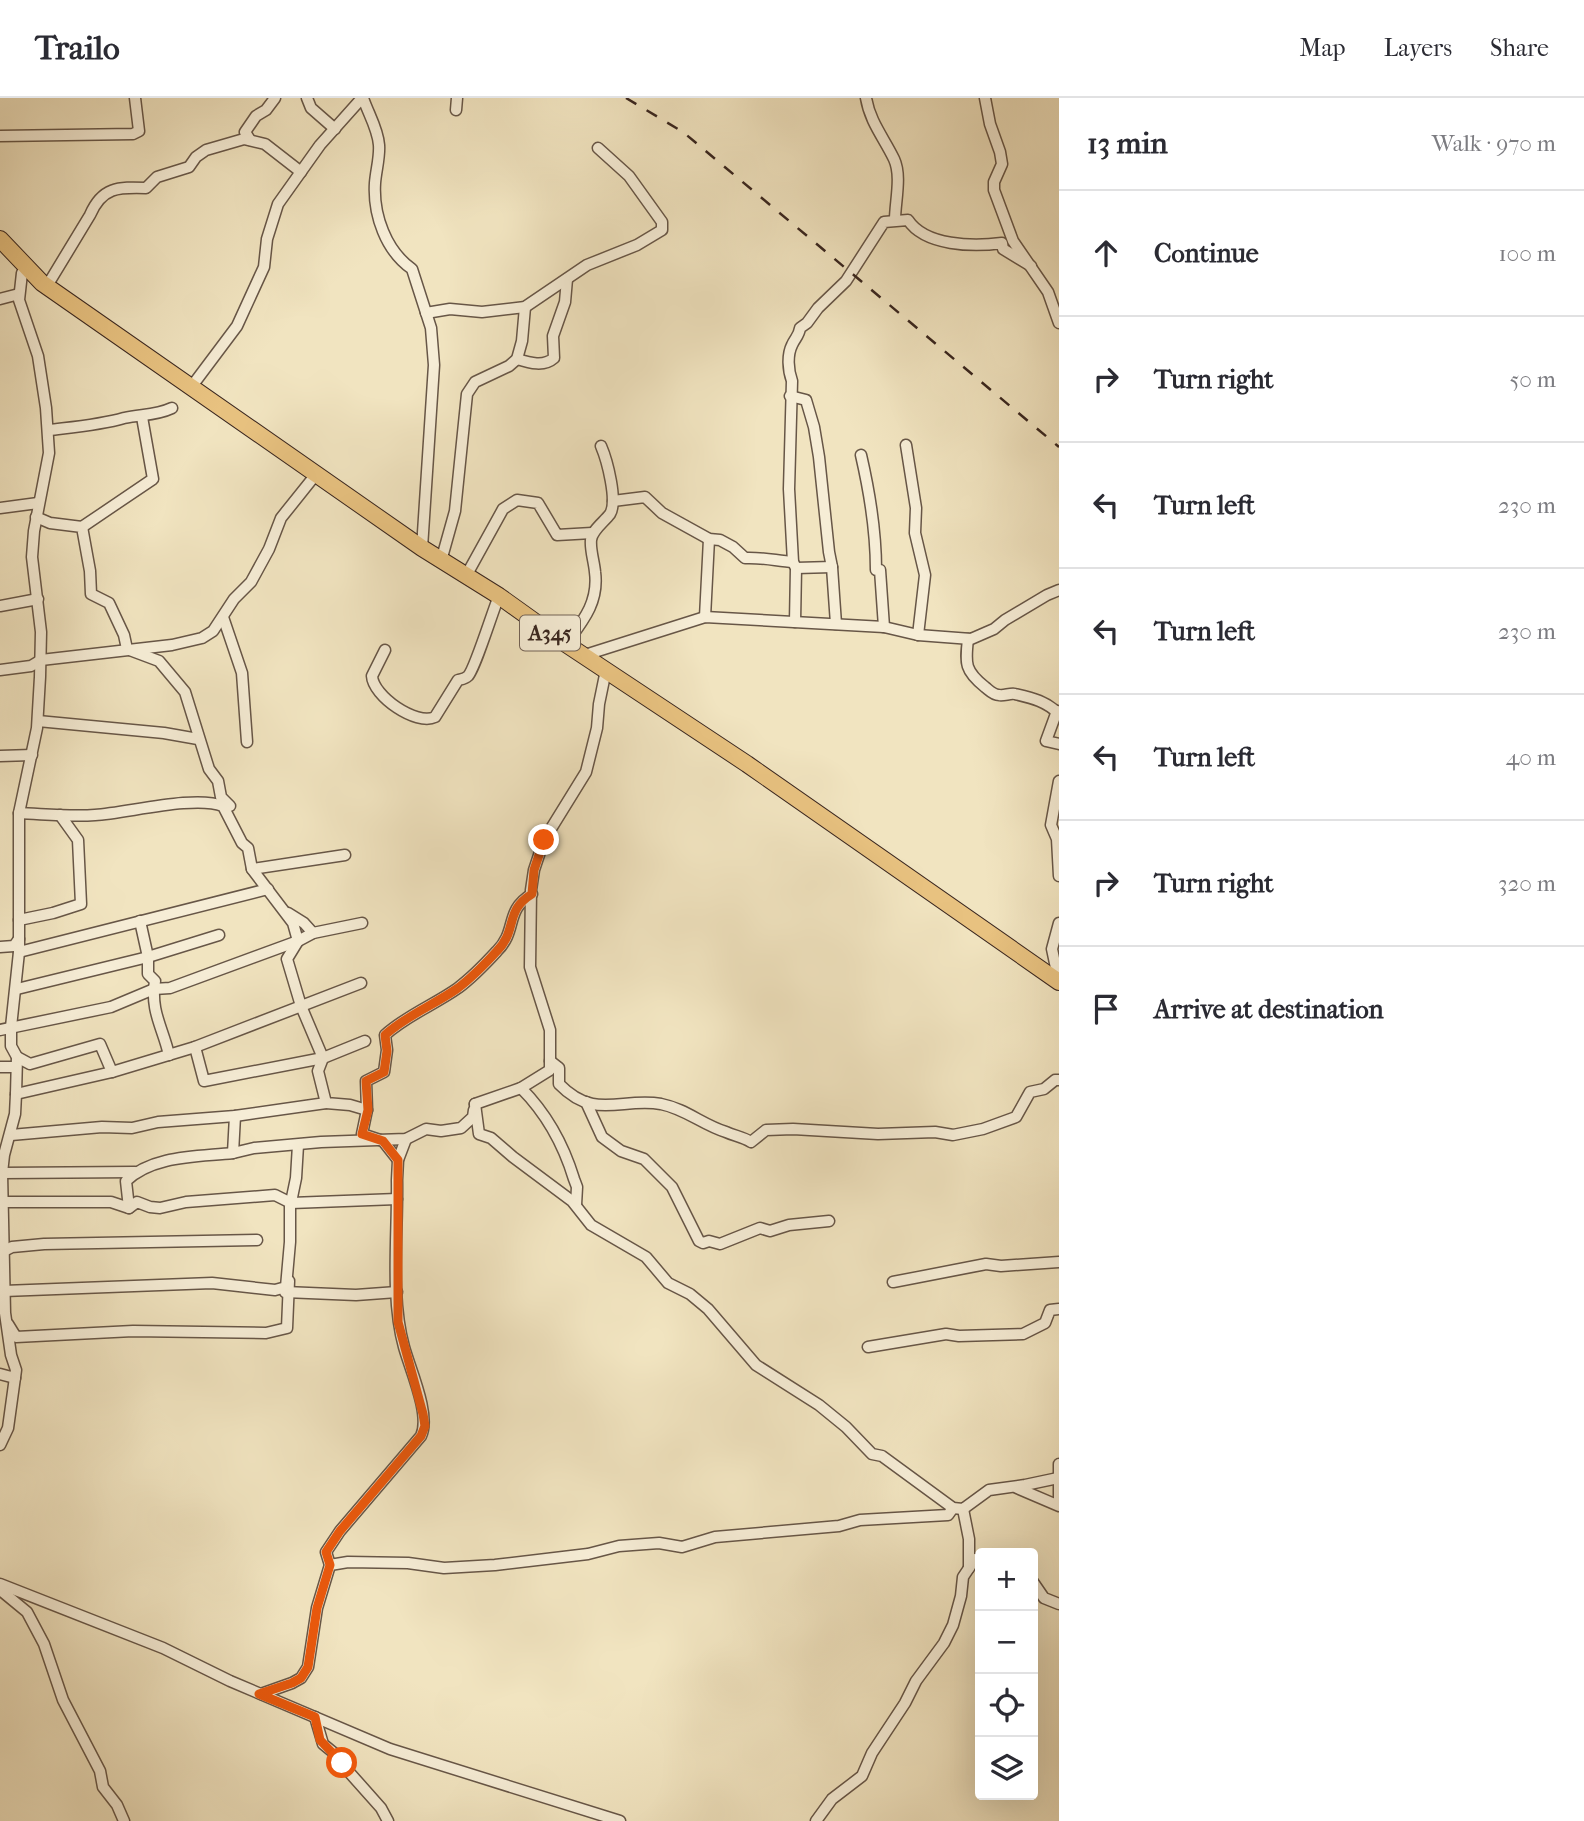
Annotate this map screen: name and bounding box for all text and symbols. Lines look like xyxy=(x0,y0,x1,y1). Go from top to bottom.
text: Trailo xyxy=(35,29,120,68)
text: Map xyxy=(1300,34,1346,62)
text: Layers xyxy=(1384,34,1452,62)
text: Share xyxy=(1490,34,1549,62)
text: 13 min xyxy=(1087,126,1168,161)
text: Walk · 970 m xyxy=(1432,130,1556,157)
icon: ahead xyxy=(1087,234,1125,272)
text: Continue xyxy=(1154,238,1259,269)
text: 100 m xyxy=(1498,240,1556,267)
icon: right xyxy=(1087,360,1125,398)
text: Turn right xyxy=(1154,364,1274,395)
text: 50 m xyxy=(1509,366,1556,393)
icon: left xyxy=(1087,486,1125,524)
text: Turn left xyxy=(1154,490,1255,521)
text: 230 m xyxy=(1498,492,1556,519)
icon: left xyxy=(1087,612,1125,650)
road number: A345 xyxy=(520,616,580,650)
text: Turn left xyxy=(1154,616,1255,647)
text: 230 m xyxy=(1498,618,1556,645)
icon: left xyxy=(1087,738,1125,776)
text: Turn left xyxy=(1154,742,1255,773)
text: 40 m xyxy=(1506,744,1556,771)
route end xyxy=(528,824,559,855)
icon: right xyxy=(1087,864,1125,902)
text: Turn right xyxy=(1154,868,1274,899)
text: 320 m xyxy=(1498,870,1556,897)
icon: arrive xyxy=(1087,990,1125,1028)
text: Arrive at destination xyxy=(1154,994,1384,1025)
map controls xyxy=(975,1548,1038,1800)
button: + xyxy=(975,1548,1038,1611)
button: − xyxy=(975,1611,1038,1674)
button: locate xyxy=(975,1674,1038,1737)
button: layers xyxy=(975,1737,1038,1800)
route start xyxy=(326,1747,357,1778)

